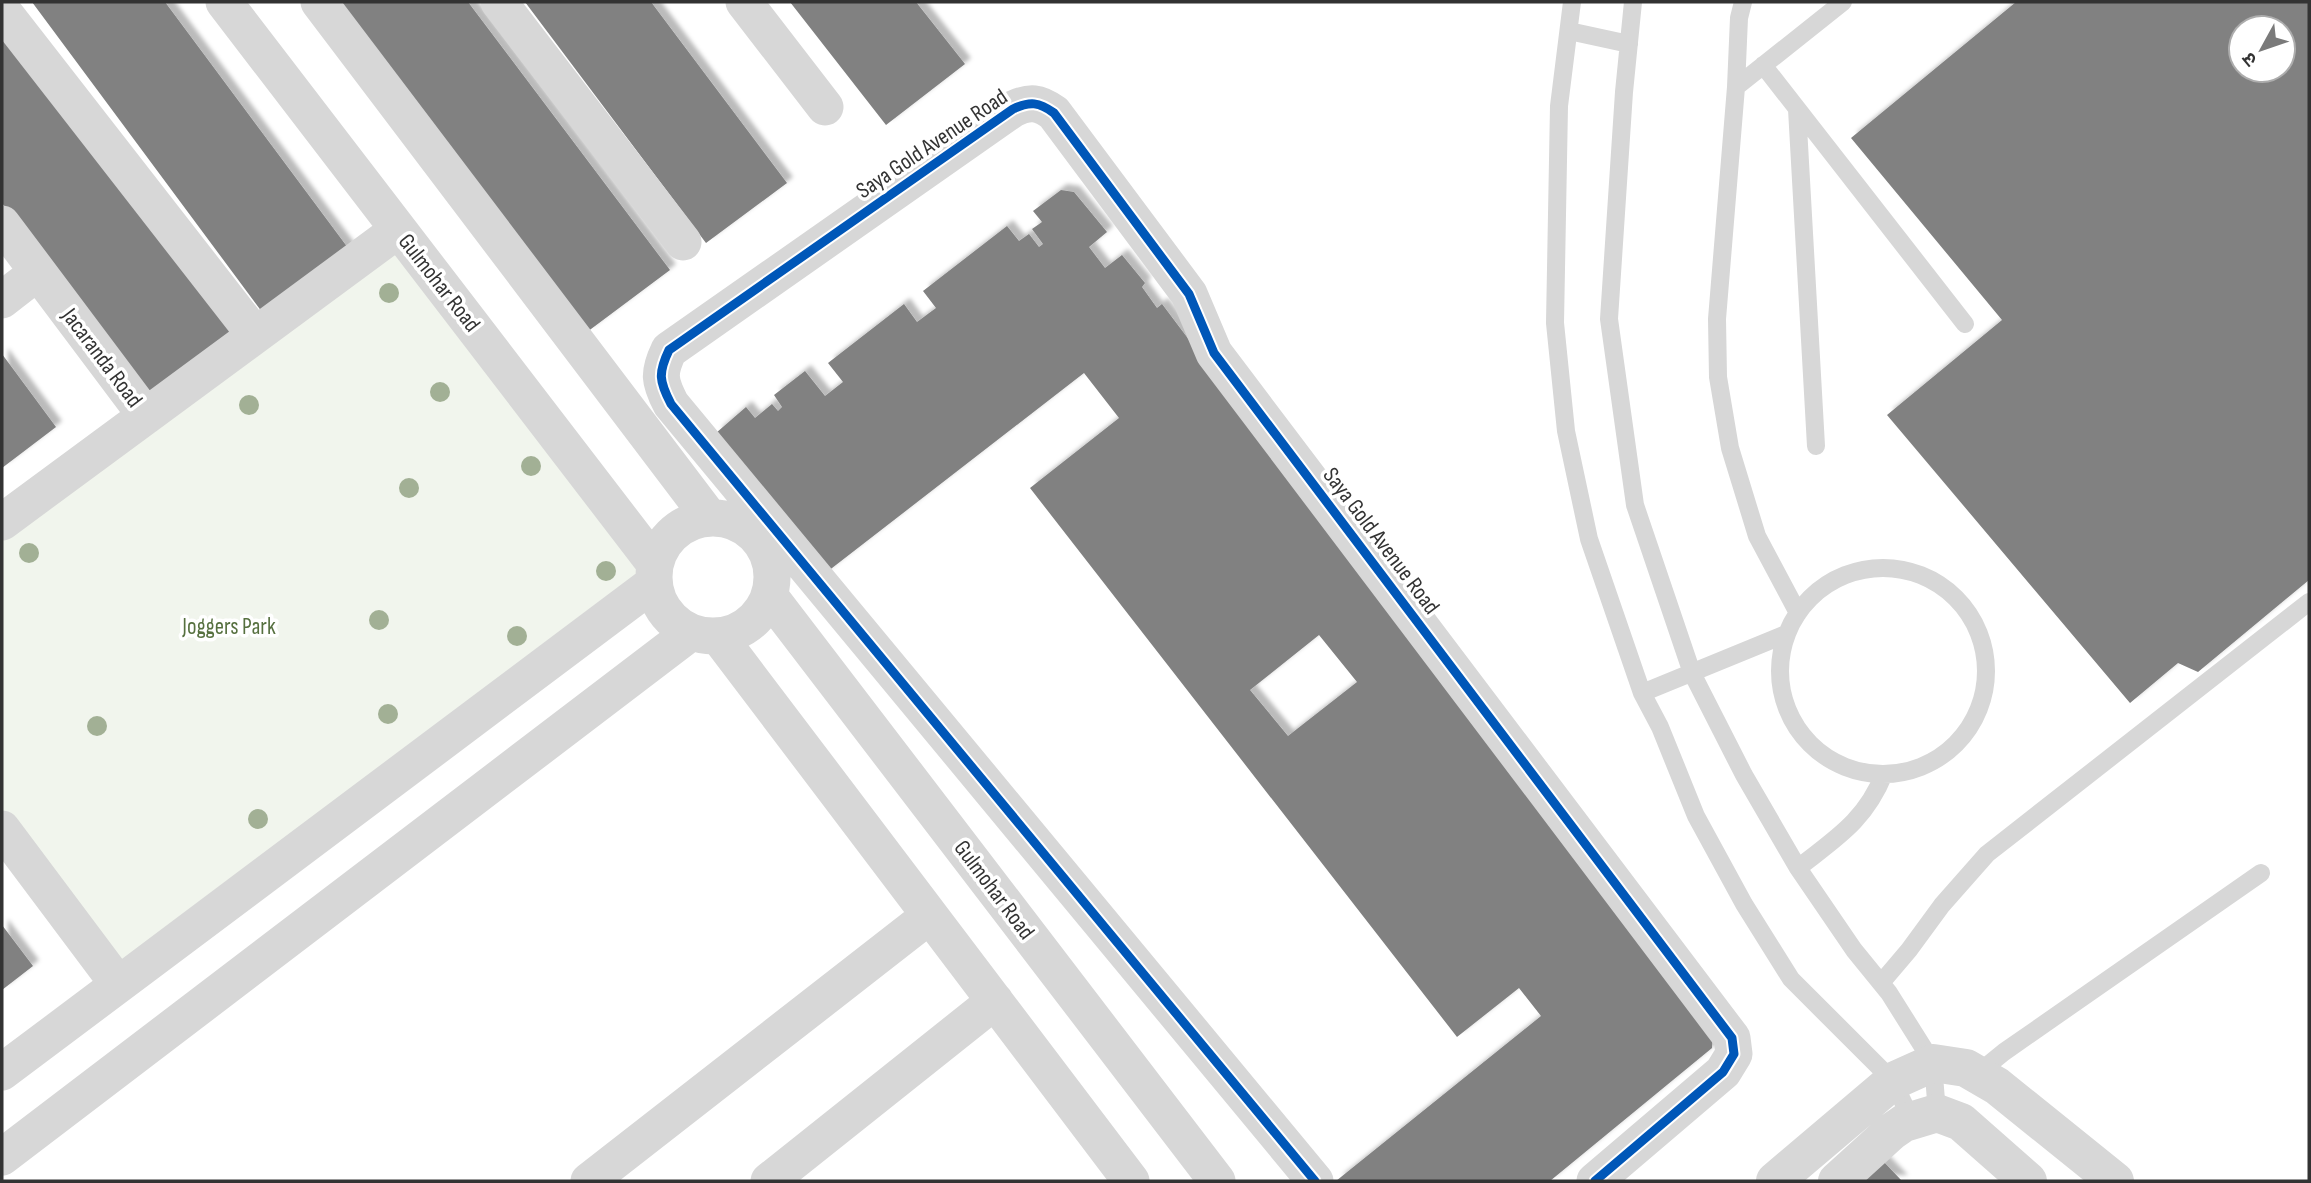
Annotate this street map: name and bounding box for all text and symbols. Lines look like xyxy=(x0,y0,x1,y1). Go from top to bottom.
north arrow xyxy=(2227,14,2297,84)
text: उ xyxy=(2237,47,2263,71)
street label: Saya Gold Avenue Road xyxy=(851,83,1013,205)
street label: Gulmohar Road xyxy=(392,228,486,338)
street label: Jacaranda Road xyxy=(55,302,148,413)
street label: Saya Gold Avenue Road xyxy=(1317,462,1445,620)
park label: Joggers Park xyxy=(181,613,276,641)
street label: Gulmohar Road xyxy=(948,835,1040,945)

